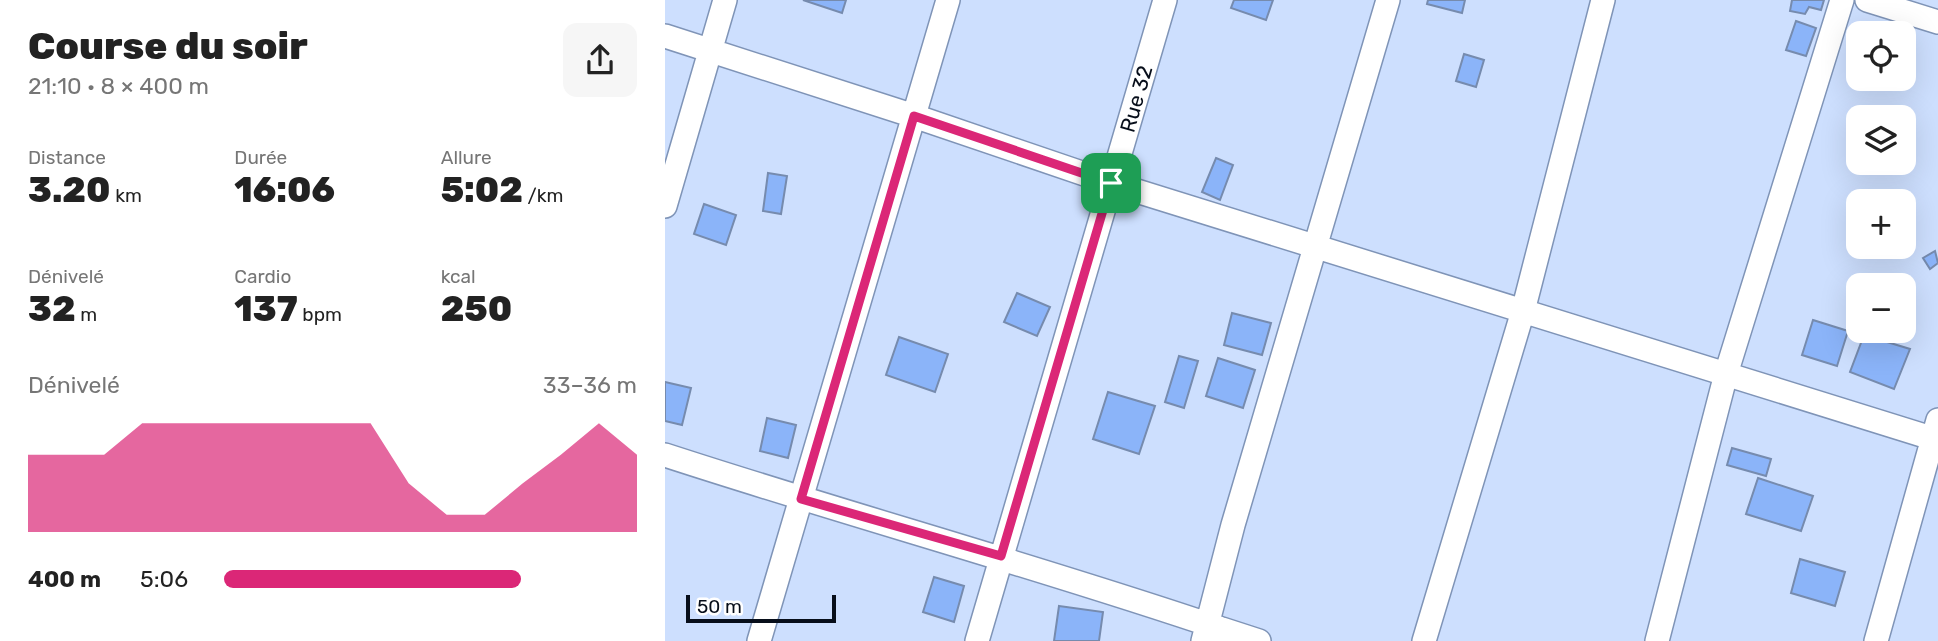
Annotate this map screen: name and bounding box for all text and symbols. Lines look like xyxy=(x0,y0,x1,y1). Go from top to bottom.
map controls xyxy=(1846,21,1916,343)
button: locate xyxy=(1846,21,1916,91)
text: Course du soir xyxy=(28,23,308,69)
button: share xyxy=(563,23,637,97)
street label: Rue 32 xyxy=(1115,63,1157,135)
text: 21:10 · 8 × 400 m xyxy=(28,72,209,100)
button: layers xyxy=(1846,105,1916,175)
text: Distance xyxy=(28,146,106,169)
text: Durée xyxy=(234,146,287,169)
text: Allure xyxy=(441,146,492,169)
pin xyxy=(1081,153,1141,213)
icon: arrive xyxy=(1092,164,1130,202)
text: 3.20 xyxy=(28,169,111,211)
text: 16:06 xyxy=(234,169,335,211)
text: 5:02 xyxy=(441,169,523,211)
text: km xyxy=(111,184,142,207)
text: /km xyxy=(523,184,563,207)
button: + xyxy=(1846,189,1916,259)
text: Dénivelé xyxy=(28,265,104,288)
text: Cardio xyxy=(234,265,291,288)
text: kcal xyxy=(441,265,476,288)
button: − xyxy=(1846,273,1916,343)
text: 32 xyxy=(28,288,76,330)
text: 137 xyxy=(234,288,298,330)
text: 250 xyxy=(441,288,512,330)
text: m xyxy=(76,303,97,326)
text: bpm xyxy=(298,303,342,326)
text: Dénivelé xyxy=(28,371,120,399)
text: 33–36 m xyxy=(543,371,637,399)
text: 400 m xyxy=(28,565,101,593)
text: 5:06 xyxy=(140,565,188,593)
scale bar xyxy=(686,592,837,624)
text: 50 m xyxy=(697,595,742,618)

